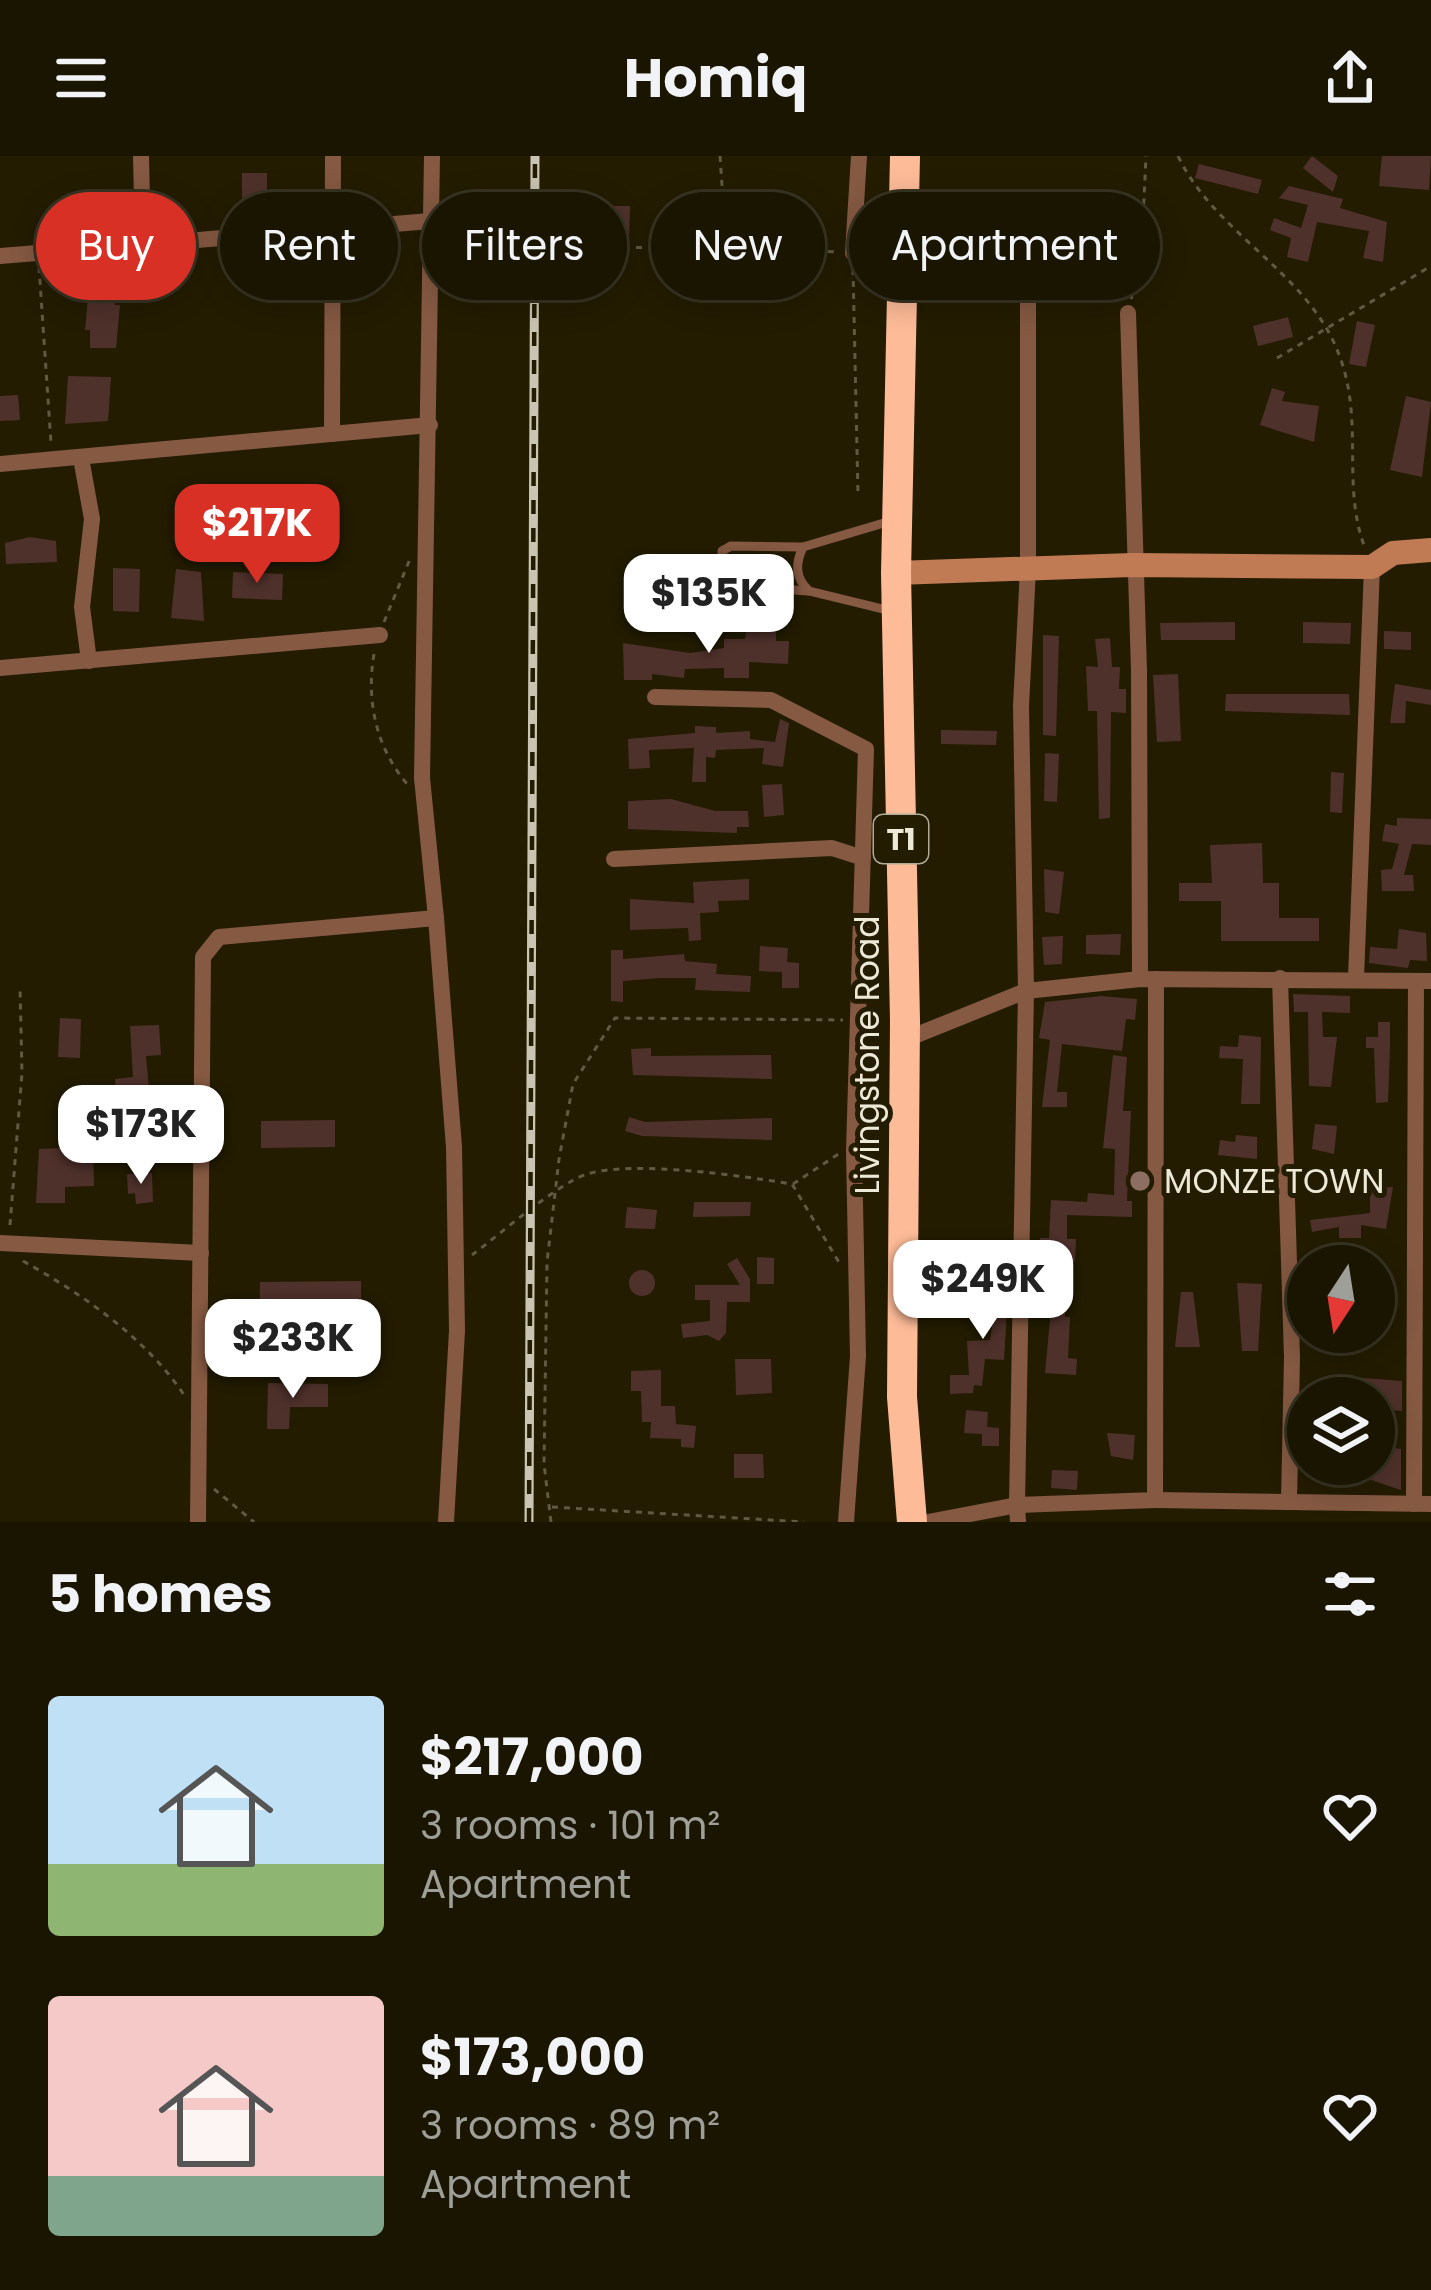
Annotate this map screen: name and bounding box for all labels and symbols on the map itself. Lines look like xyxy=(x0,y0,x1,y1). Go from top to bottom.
pin: $217K xyxy=(173,484,341,586)
pin: $135K xyxy=(625,554,793,656)
road number: T1 xyxy=(874,815,928,863)
street label: Livingstone Road xyxy=(844,916,891,1194)
pin: $173K xyxy=(57,1085,225,1187)
place label: MONZE TOWN xyxy=(1164,1158,1384,1205)
marker: MONZE TOWN xyxy=(1127,1168,1153,1194)
pin: $249K xyxy=(899,1240,1067,1342)
north arrow xyxy=(1287,1245,1395,1353)
pin: $233K xyxy=(209,1299,377,1401)

